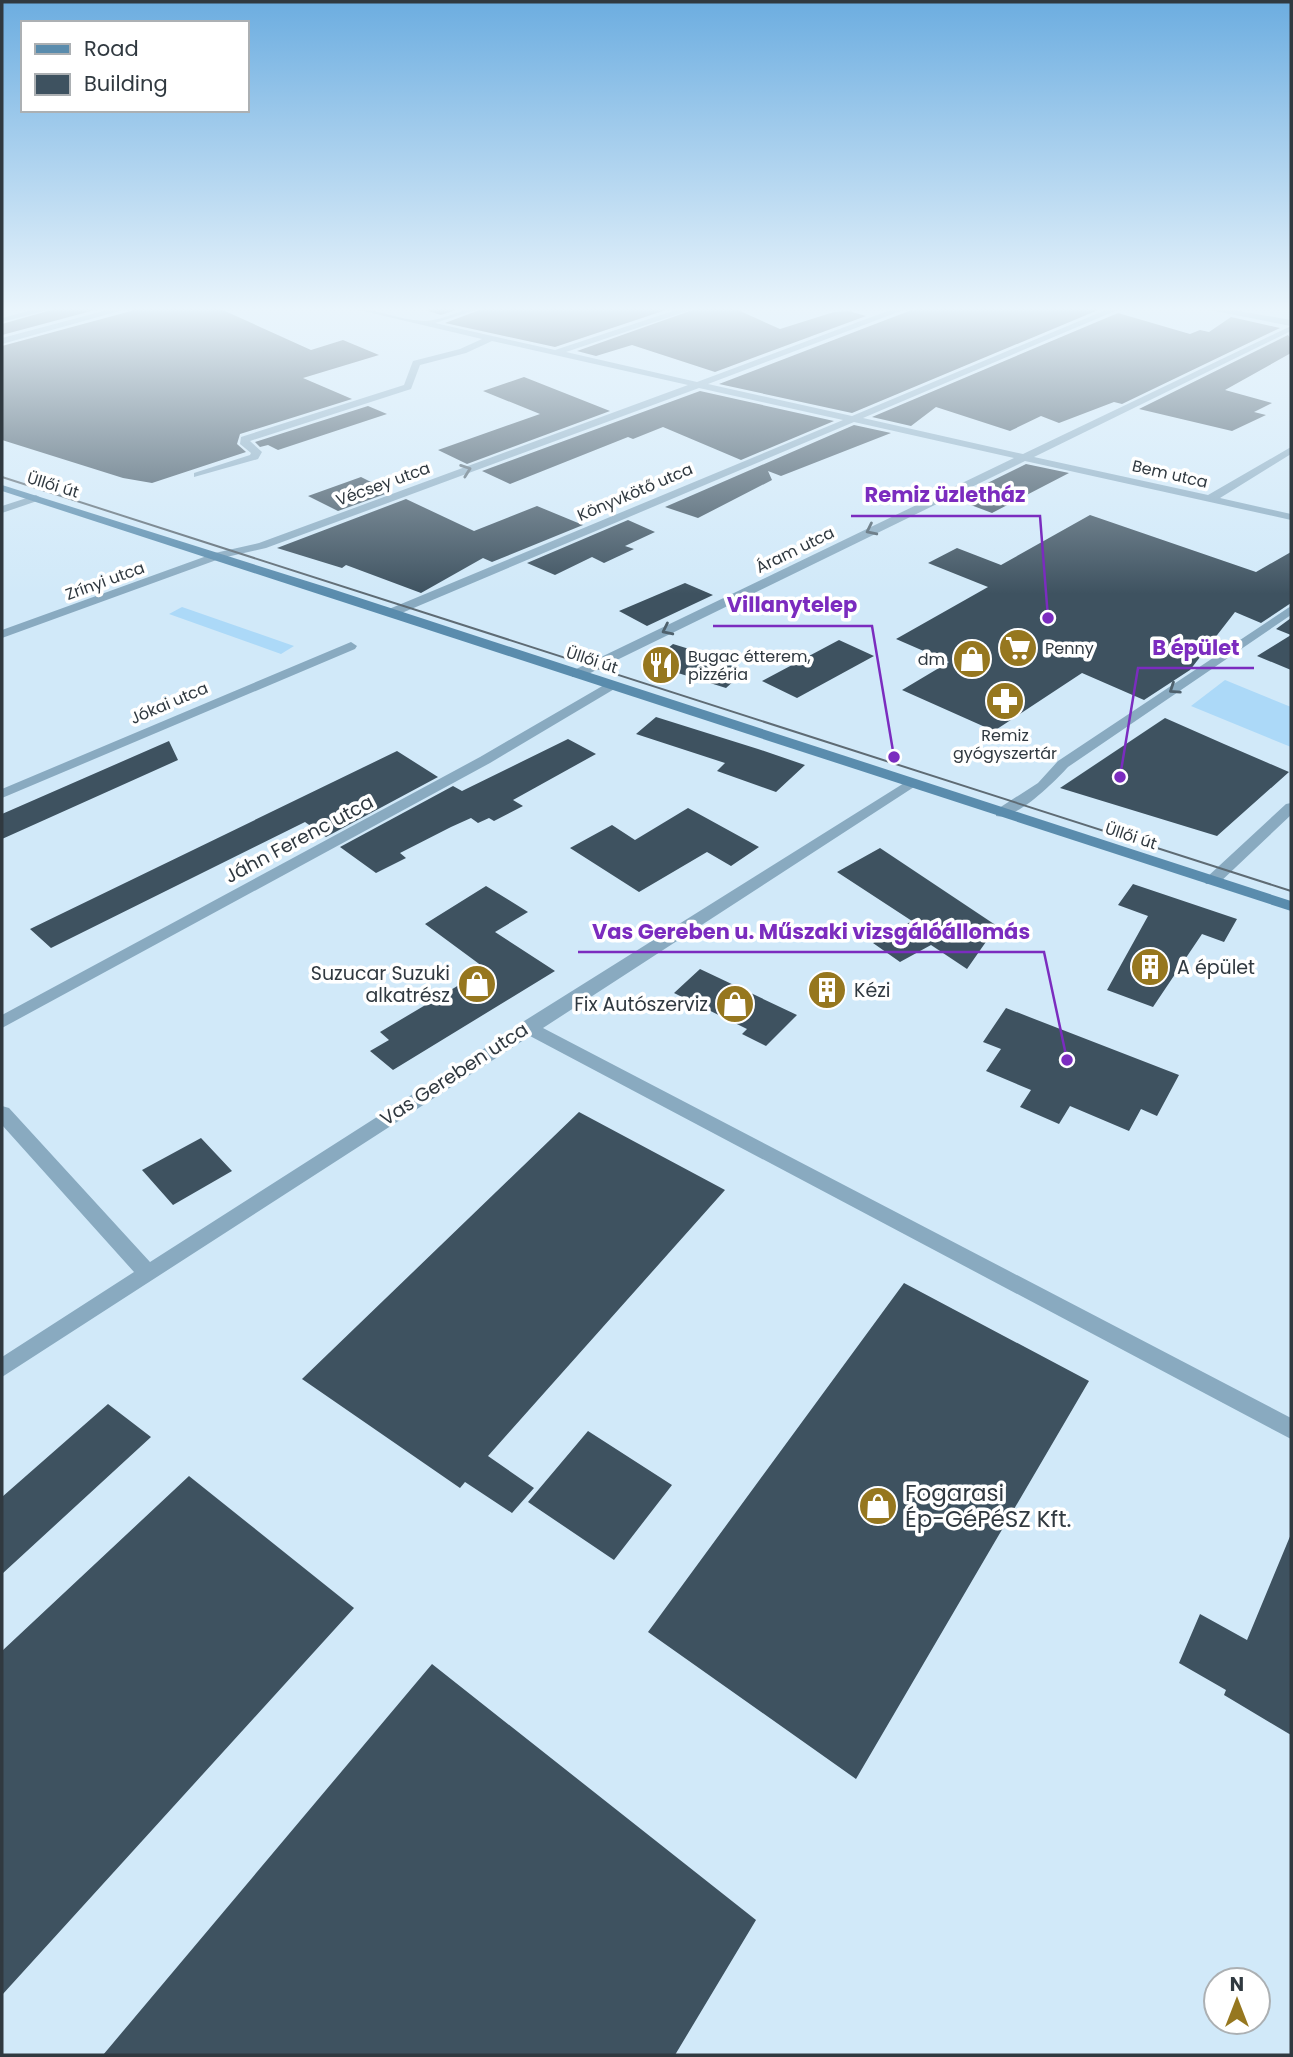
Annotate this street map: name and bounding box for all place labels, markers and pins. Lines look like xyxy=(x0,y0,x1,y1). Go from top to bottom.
callout: Remiz üzletház xyxy=(851,474,1040,516)
callout: Villanytelep xyxy=(713,584,872,626)
callout: B épület xyxy=(1138,626,1254,668)
supermarket icon: Penny xyxy=(997,627,1039,669)
place label: Penny xyxy=(1045,637,1094,660)
shop icon: dm xyxy=(951,638,993,680)
restaurant icon: Bugac étterem, pizzéria xyxy=(640,644,682,686)
place label: Bugac étterem, pizzéria xyxy=(688,645,811,686)
place label: dm xyxy=(918,648,945,671)
pharmacy icon: Remiz gyógyszertár xyxy=(984,680,1026,722)
place label: Remiz gyógyszertár xyxy=(953,724,1057,765)
callout: Vas Gereben u. Műszaki vizsgálóállomás xyxy=(578,910,1044,952)
building icon: A épület xyxy=(1129,946,1171,988)
place label: A épület xyxy=(1177,954,1255,981)
place label: Suzucar Suzuki alkatrész xyxy=(311,960,450,1009)
shop icon: Suzucar Suzuki alkatrész xyxy=(456,963,498,1005)
building icon: Kézi xyxy=(806,969,848,1011)
place label: Kézi xyxy=(854,977,890,1004)
shop icon: Fix Autószerviz xyxy=(714,983,756,1025)
place label: Fix Autószerviz xyxy=(574,991,708,1018)
place label: Fogarasi Ép-GéPéSZ Kft. xyxy=(905,1477,1071,1535)
shop icon: Fogarasi Ép-GéPéSZ Kft. xyxy=(857,1485,899,1527)

